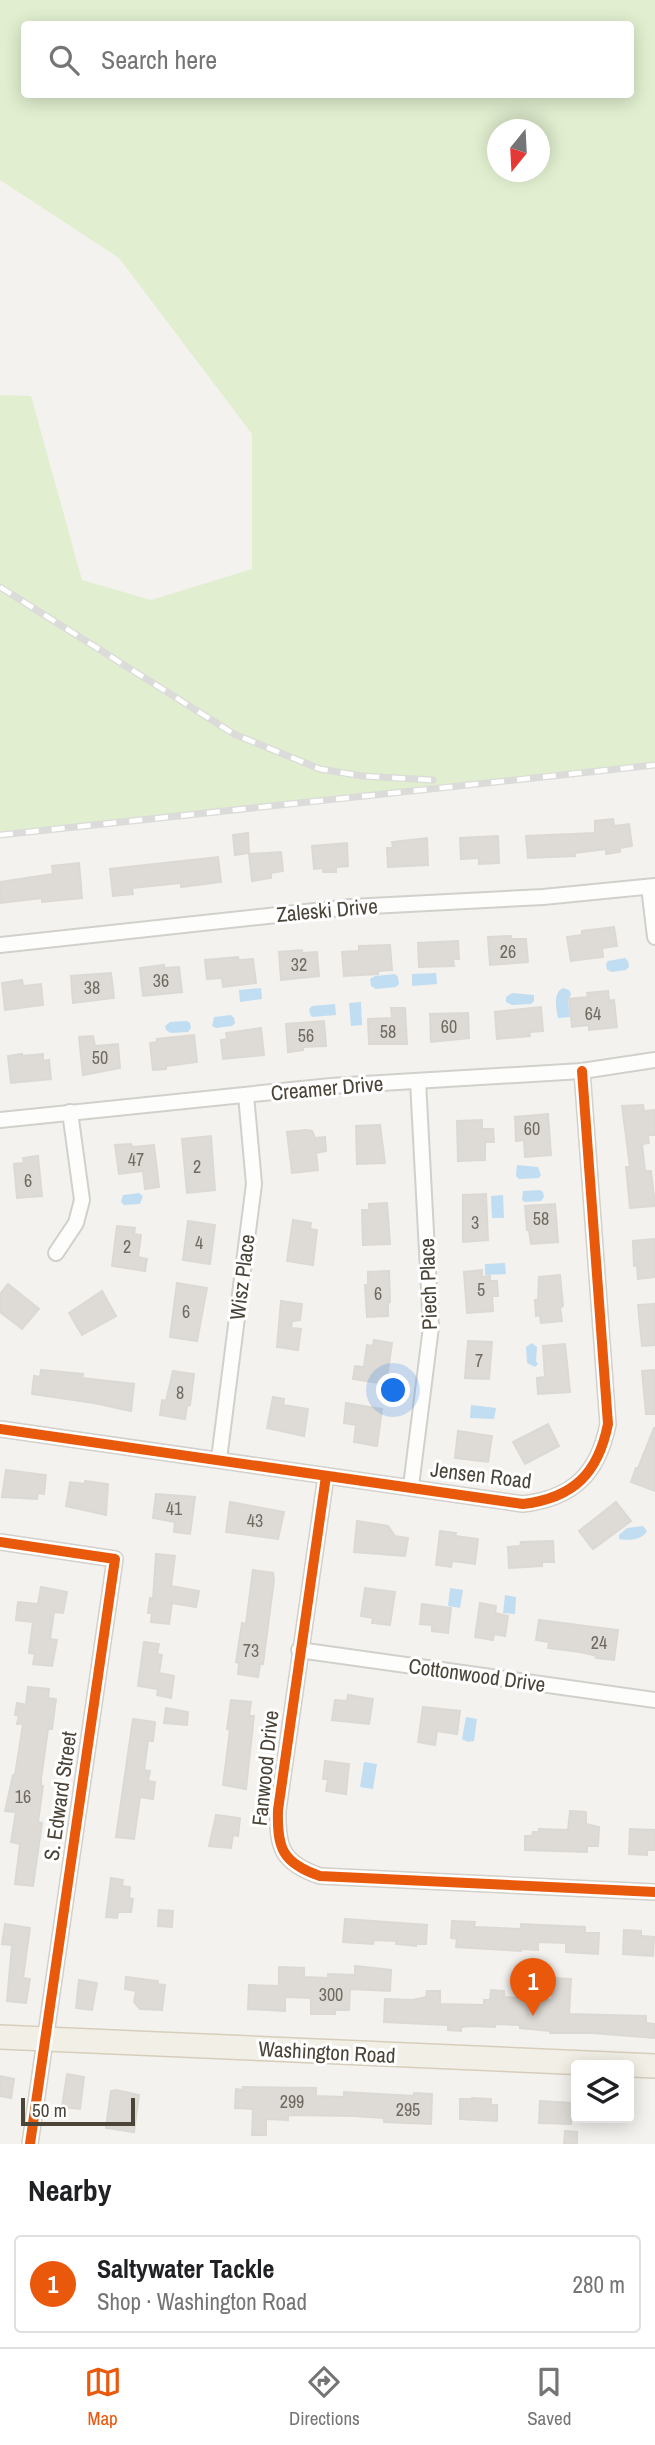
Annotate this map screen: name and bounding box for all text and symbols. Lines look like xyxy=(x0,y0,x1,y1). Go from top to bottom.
search box xyxy=(21,21,634,98)
icon: search xyxy=(45,41,83,79)
text: Search here xyxy=(101,42,217,77)
north arrow xyxy=(487,119,550,182)
street label: Zaleski Drive xyxy=(275,891,379,929)
house number: 26 xyxy=(500,939,516,964)
house number: 32 xyxy=(291,952,307,977)
house number: 36 xyxy=(153,968,169,993)
house number: 38 xyxy=(84,975,100,1000)
house number: 64 xyxy=(585,1001,601,1026)
house number: 60 xyxy=(441,1014,457,1039)
house number: 58 xyxy=(380,1019,396,1044)
house number: 56 xyxy=(298,1023,314,1048)
house number: 50 xyxy=(92,1045,108,1070)
street label: Creamer Drive xyxy=(269,1069,385,1107)
house number: 60 xyxy=(524,1116,540,1141)
house number: 47 xyxy=(128,1147,144,1172)
house number: 2 xyxy=(193,1154,201,1179)
house number: 6 xyxy=(24,1168,32,1193)
house number: 58 xyxy=(533,1206,549,1231)
house number: 3 xyxy=(471,1210,479,1235)
house number: 4 xyxy=(195,1230,203,1255)
street label: Wisz Place xyxy=(222,1232,262,1322)
house number: 2 xyxy=(123,1234,131,1259)
street label: Piech Place xyxy=(412,1238,444,1330)
house number: 5 xyxy=(477,1277,485,1302)
house number: 6 xyxy=(374,1281,382,1306)
house number: 6 xyxy=(182,1299,190,1324)
house number: 7 xyxy=(475,1348,483,1373)
your location xyxy=(376,1373,410,1407)
house number: 8 xyxy=(176,1380,184,1405)
street label: Jensen Road xyxy=(429,1454,533,1496)
house number: 41 xyxy=(166,1496,183,1521)
house number: 43 xyxy=(247,1508,263,1533)
house number: 24 xyxy=(591,1630,607,1655)
house number: 73 xyxy=(243,1638,259,1663)
street label: Cottonwood Drive xyxy=(407,1651,547,1699)
street label: Fanwood Drive xyxy=(245,1709,285,1827)
street label: S. Edward Street xyxy=(37,1729,83,1862)
house number: 16 xyxy=(15,1784,31,1809)
pin: 1 xyxy=(510,1958,556,2016)
house number: 300 xyxy=(319,1982,343,2007)
street label: Washington Road xyxy=(258,2034,396,2070)
map controls xyxy=(571,2060,634,2123)
button: layers xyxy=(571,2060,634,2123)
house number: 299 xyxy=(280,2089,304,2114)
scale bar xyxy=(21,2095,135,2127)
text: 50 m xyxy=(32,2097,67,2123)
house number: 295 xyxy=(396,2097,420,2122)
text: Nearby xyxy=(28,2170,111,2210)
text: Saltywater Tackle xyxy=(97,2251,274,2286)
text: 1 xyxy=(48,2269,58,2300)
text: 280 m xyxy=(573,2269,625,2300)
text: Shop · Washington Road xyxy=(97,2286,307,2317)
tab: Map xyxy=(84,2363,122,2431)
tab: Directions xyxy=(289,2363,360,2431)
tab: Saved xyxy=(527,2363,571,2431)

